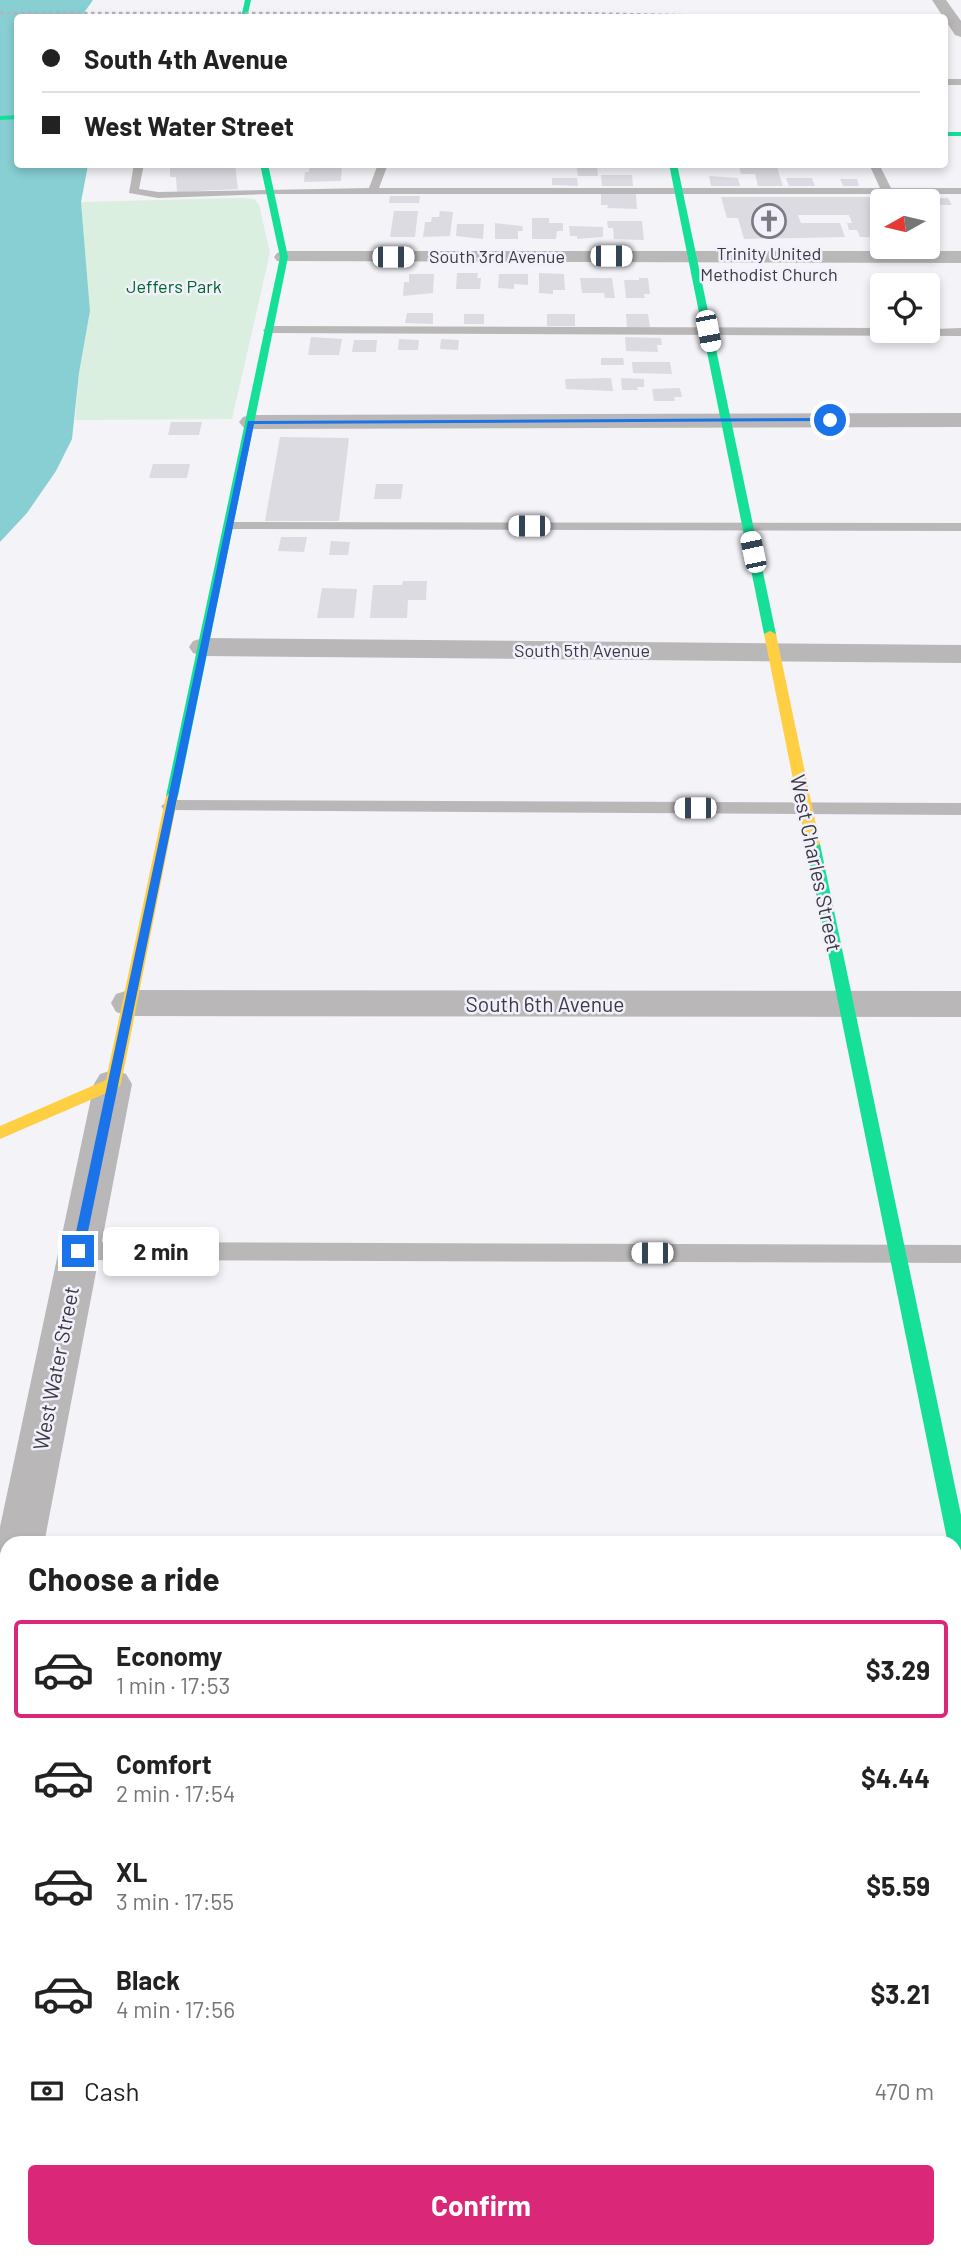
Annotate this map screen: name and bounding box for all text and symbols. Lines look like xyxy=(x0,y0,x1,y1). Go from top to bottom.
text: South 4th Avenue xyxy=(84,43,288,74)
text: West Water Street xyxy=(84,110,294,141)
north arrow xyxy=(870,189,940,259)
map controls xyxy=(870,189,940,343)
church icon: Trinity United Methodist Church xyxy=(750,202,788,240)
place label: Trinity United Methodist Church xyxy=(700,242,838,285)
street label: South 3rd Avenue xyxy=(429,245,565,267)
car xyxy=(591,246,633,267)
car xyxy=(373,247,415,268)
button: locate xyxy=(870,273,940,343)
park label: Jeffers Park xyxy=(126,275,222,297)
car xyxy=(694,308,723,354)
route start xyxy=(814,404,846,436)
car xyxy=(509,516,551,537)
car xyxy=(739,529,768,575)
street label: South 5th Avenue xyxy=(514,639,650,661)
street label: West Charles Street xyxy=(786,772,848,954)
car xyxy=(675,798,717,819)
street label: South 6th Avenue xyxy=(466,991,624,1016)
callout: 2 min xyxy=(102,1226,218,1276)
route end xyxy=(62,1235,94,1267)
text: 2 min xyxy=(133,1237,189,1265)
car xyxy=(632,1243,674,1264)
street label: West Water Street xyxy=(27,1284,83,1452)
text: Choose a ride xyxy=(28,1559,220,1597)
icon: car xyxy=(32,1638,95,1701)
text: Economy xyxy=(116,1640,222,1671)
text: $3.29 xyxy=(866,1654,930,1685)
text: 1 min · 17:53 xyxy=(116,1671,230,1699)
icon: car xyxy=(32,1746,95,1809)
text: Comfort xyxy=(116,1748,212,1779)
text: $4.44 xyxy=(861,1762,930,1793)
text: 2 min · 17:54 xyxy=(116,1779,235,1807)
icon: car xyxy=(32,1854,95,1917)
text: XL xyxy=(116,1856,147,1887)
text: $5.59 xyxy=(866,1870,930,1901)
text: 3 min · 17:55 xyxy=(116,1887,234,1915)
icon: car xyxy=(32,1962,95,2025)
text: Black xyxy=(116,1964,180,1995)
text: $3.21 xyxy=(870,1978,930,2009)
text: 4 min · 17:56 xyxy=(116,1995,235,2023)
icon: cash xyxy=(28,2072,66,2110)
text: Cash xyxy=(84,2075,139,2106)
text: 470 m xyxy=(875,2077,934,2105)
button: Confirm xyxy=(28,2165,934,2245)

